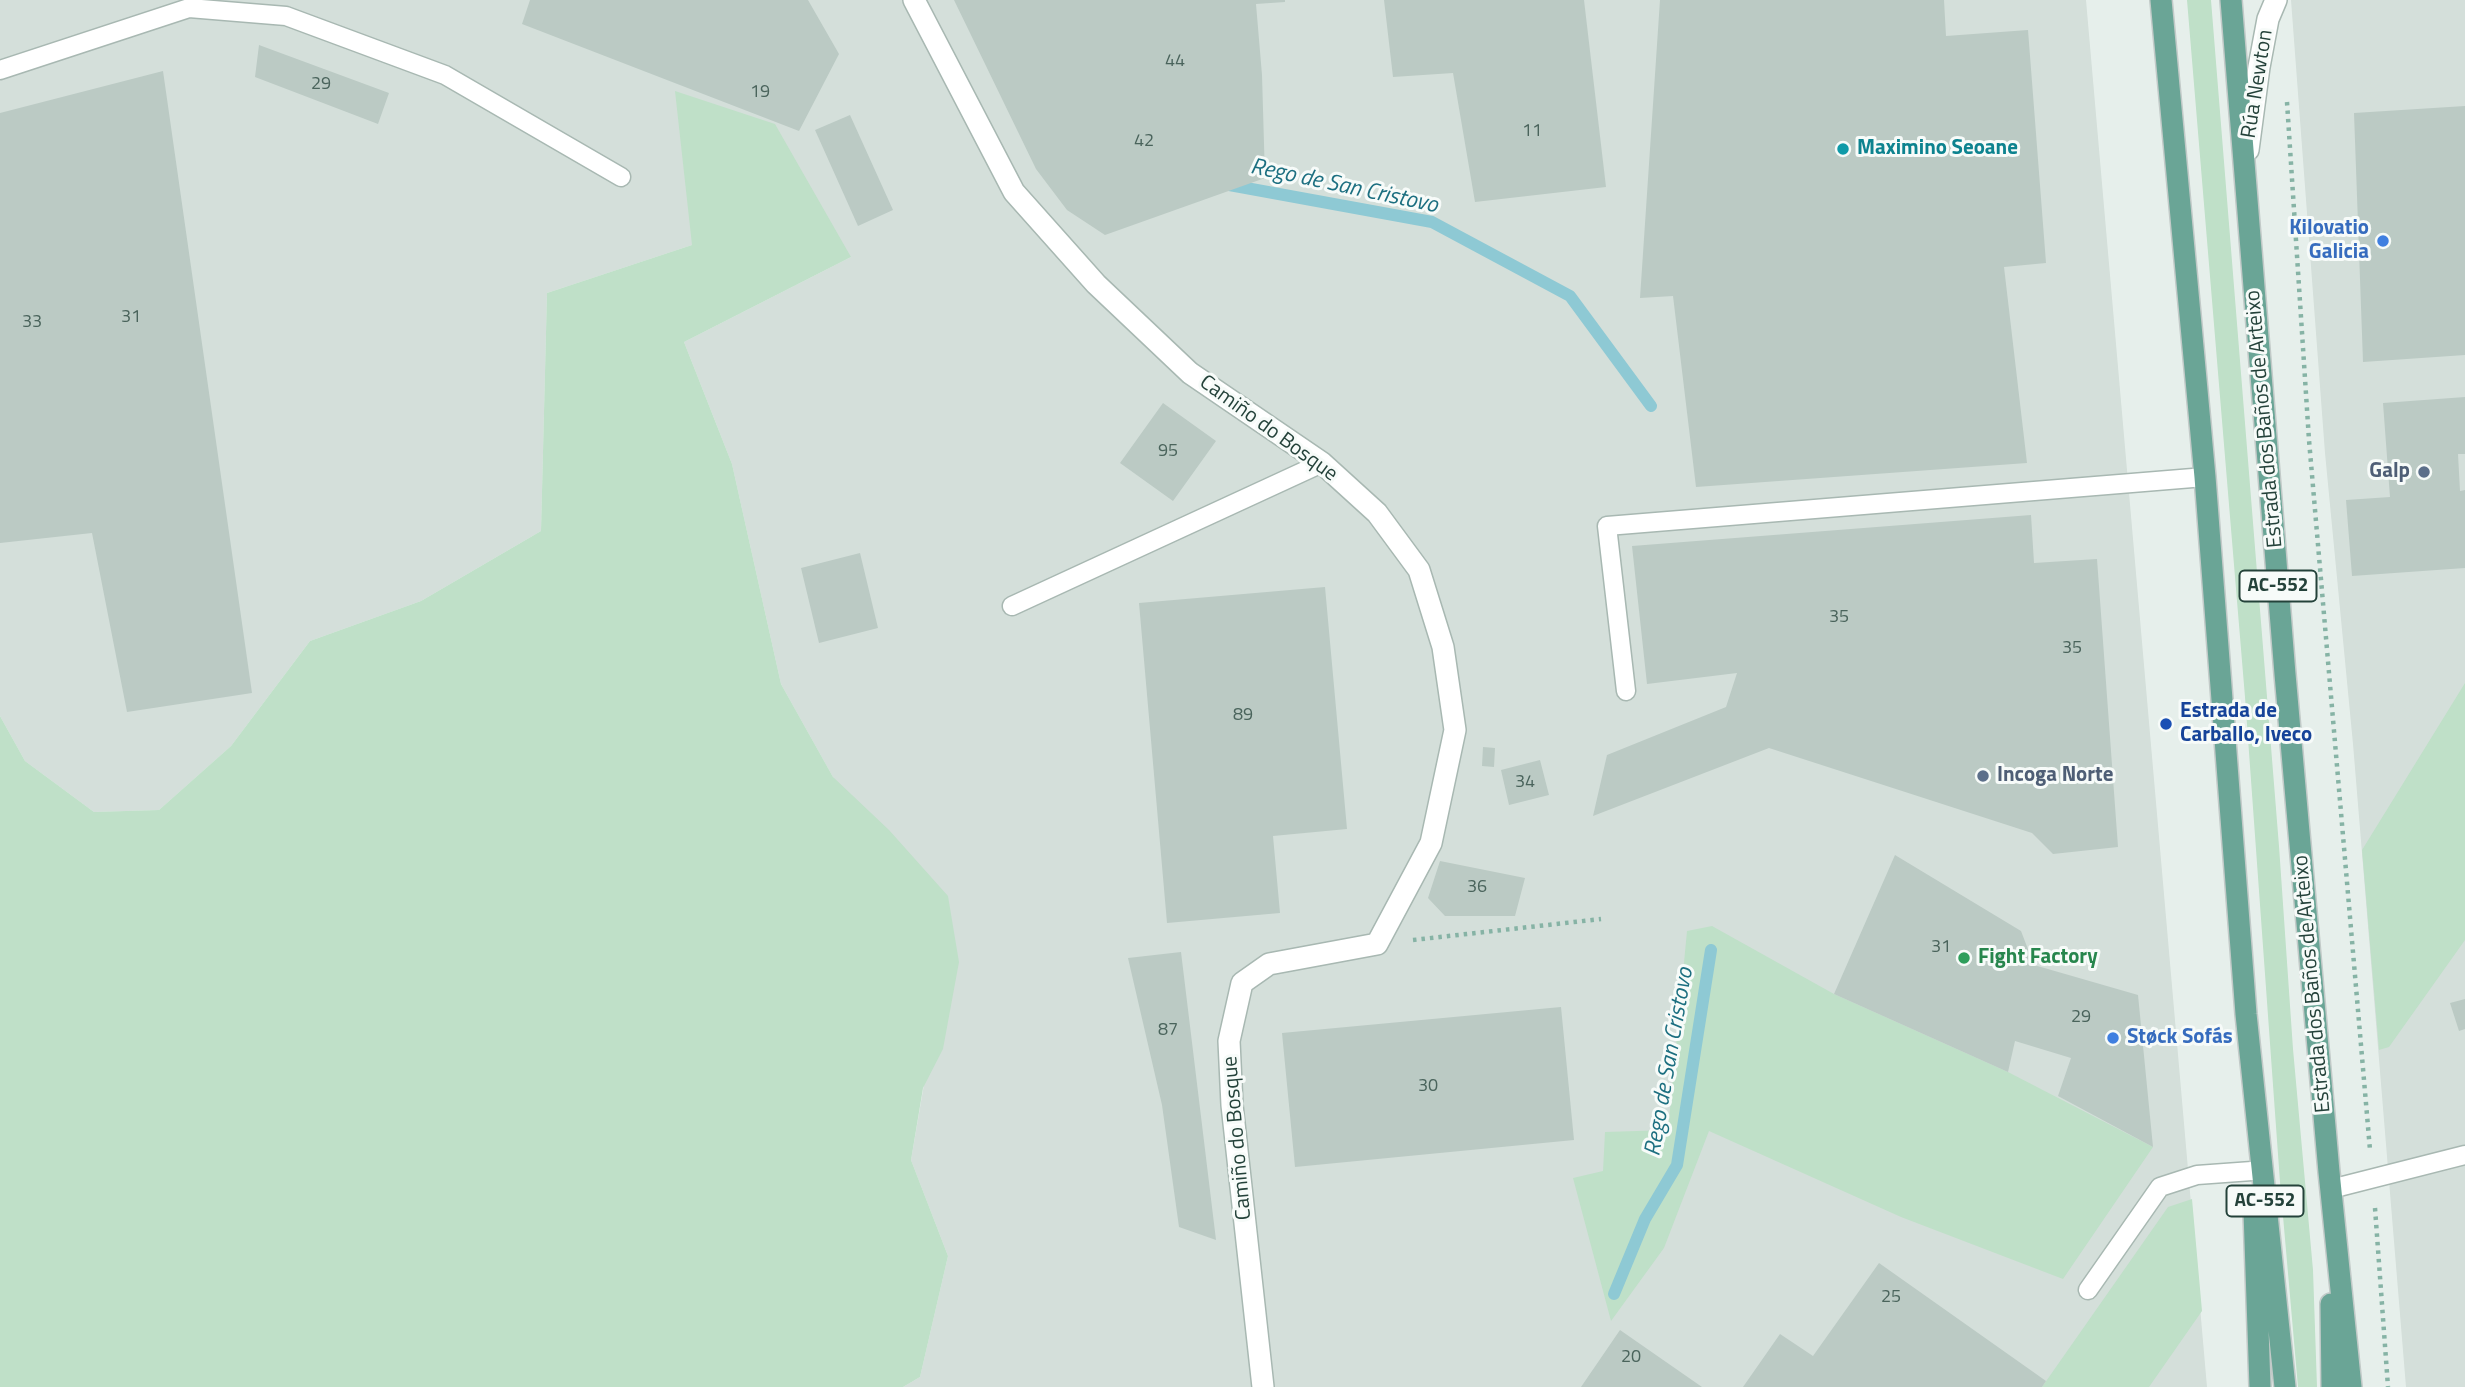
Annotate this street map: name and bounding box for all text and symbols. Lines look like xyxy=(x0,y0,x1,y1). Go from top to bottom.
street label: Rúa Newton xyxy=(2237,28,2279,140)
house number: 44 xyxy=(1165,51,1185,73)
house number: 29 xyxy=(311,74,331,96)
house number: 19 xyxy=(750,82,770,104)
house number: 11 xyxy=(1522,121,1542,143)
house number: 42 xyxy=(1134,131,1154,153)
place label: Maximino Seoane xyxy=(1857,136,2018,162)
marker: Maximino Seoane xyxy=(1835,141,1851,157)
water label: Rego de San Cristovo xyxy=(1248,154,1440,220)
place label: Kilovatio Galicia xyxy=(2289,216,2369,266)
marker: Kilovatio Galicia xyxy=(2375,233,2391,249)
street label: Estrada dos Baños de Arteixo xyxy=(2241,289,2289,549)
house number: 31 xyxy=(121,307,141,329)
house number: 33 xyxy=(22,312,42,334)
street label: Camiño do Bosque xyxy=(1194,370,1342,488)
house number: 95 xyxy=(1158,441,1178,463)
place label: Galp xyxy=(2369,459,2410,485)
marker: Galp xyxy=(2416,464,2432,480)
road number: AC-552 xyxy=(2240,570,2316,601)
house number: 35 xyxy=(1829,607,1849,629)
house number: 35 xyxy=(2062,638,2082,660)
place label: Estrada de Carballo, Iveco xyxy=(2180,699,2312,749)
house number: 89 xyxy=(1233,705,1253,727)
marker: Estrada de Carballo, Iveco xyxy=(2158,716,2174,732)
place label: Incoga Norte xyxy=(1997,763,2113,789)
marker: Incoga Norte xyxy=(1975,768,1991,784)
house number: 34 xyxy=(1515,772,1535,794)
street label: Estrada dos Baños de Arteixo xyxy=(2289,854,2337,1114)
house number: 36 xyxy=(1467,877,1487,899)
house number: 31 xyxy=(1931,937,1951,959)
place label: Fight Factory xyxy=(1978,945,2098,971)
marker: Fight Factory xyxy=(1956,950,1972,966)
water label: Rego de San Cristovo xyxy=(1640,966,1700,1158)
house number: 29 xyxy=(2071,1007,2091,1029)
house number: 87 xyxy=(1158,1020,1178,1042)
place label: Støck Sofás xyxy=(2127,1025,2233,1051)
marker: Støck Sofás xyxy=(2105,1030,2121,1046)
street label: Camiño do Bosque xyxy=(1218,1055,1258,1221)
house number: 30 xyxy=(1418,1076,1438,1098)
road number: AC-552 xyxy=(2226,1186,2304,1217)
house number: 25 xyxy=(1881,1287,1901,1309)
house number: 20 xyxy=(1621,1347,1641,1369)

